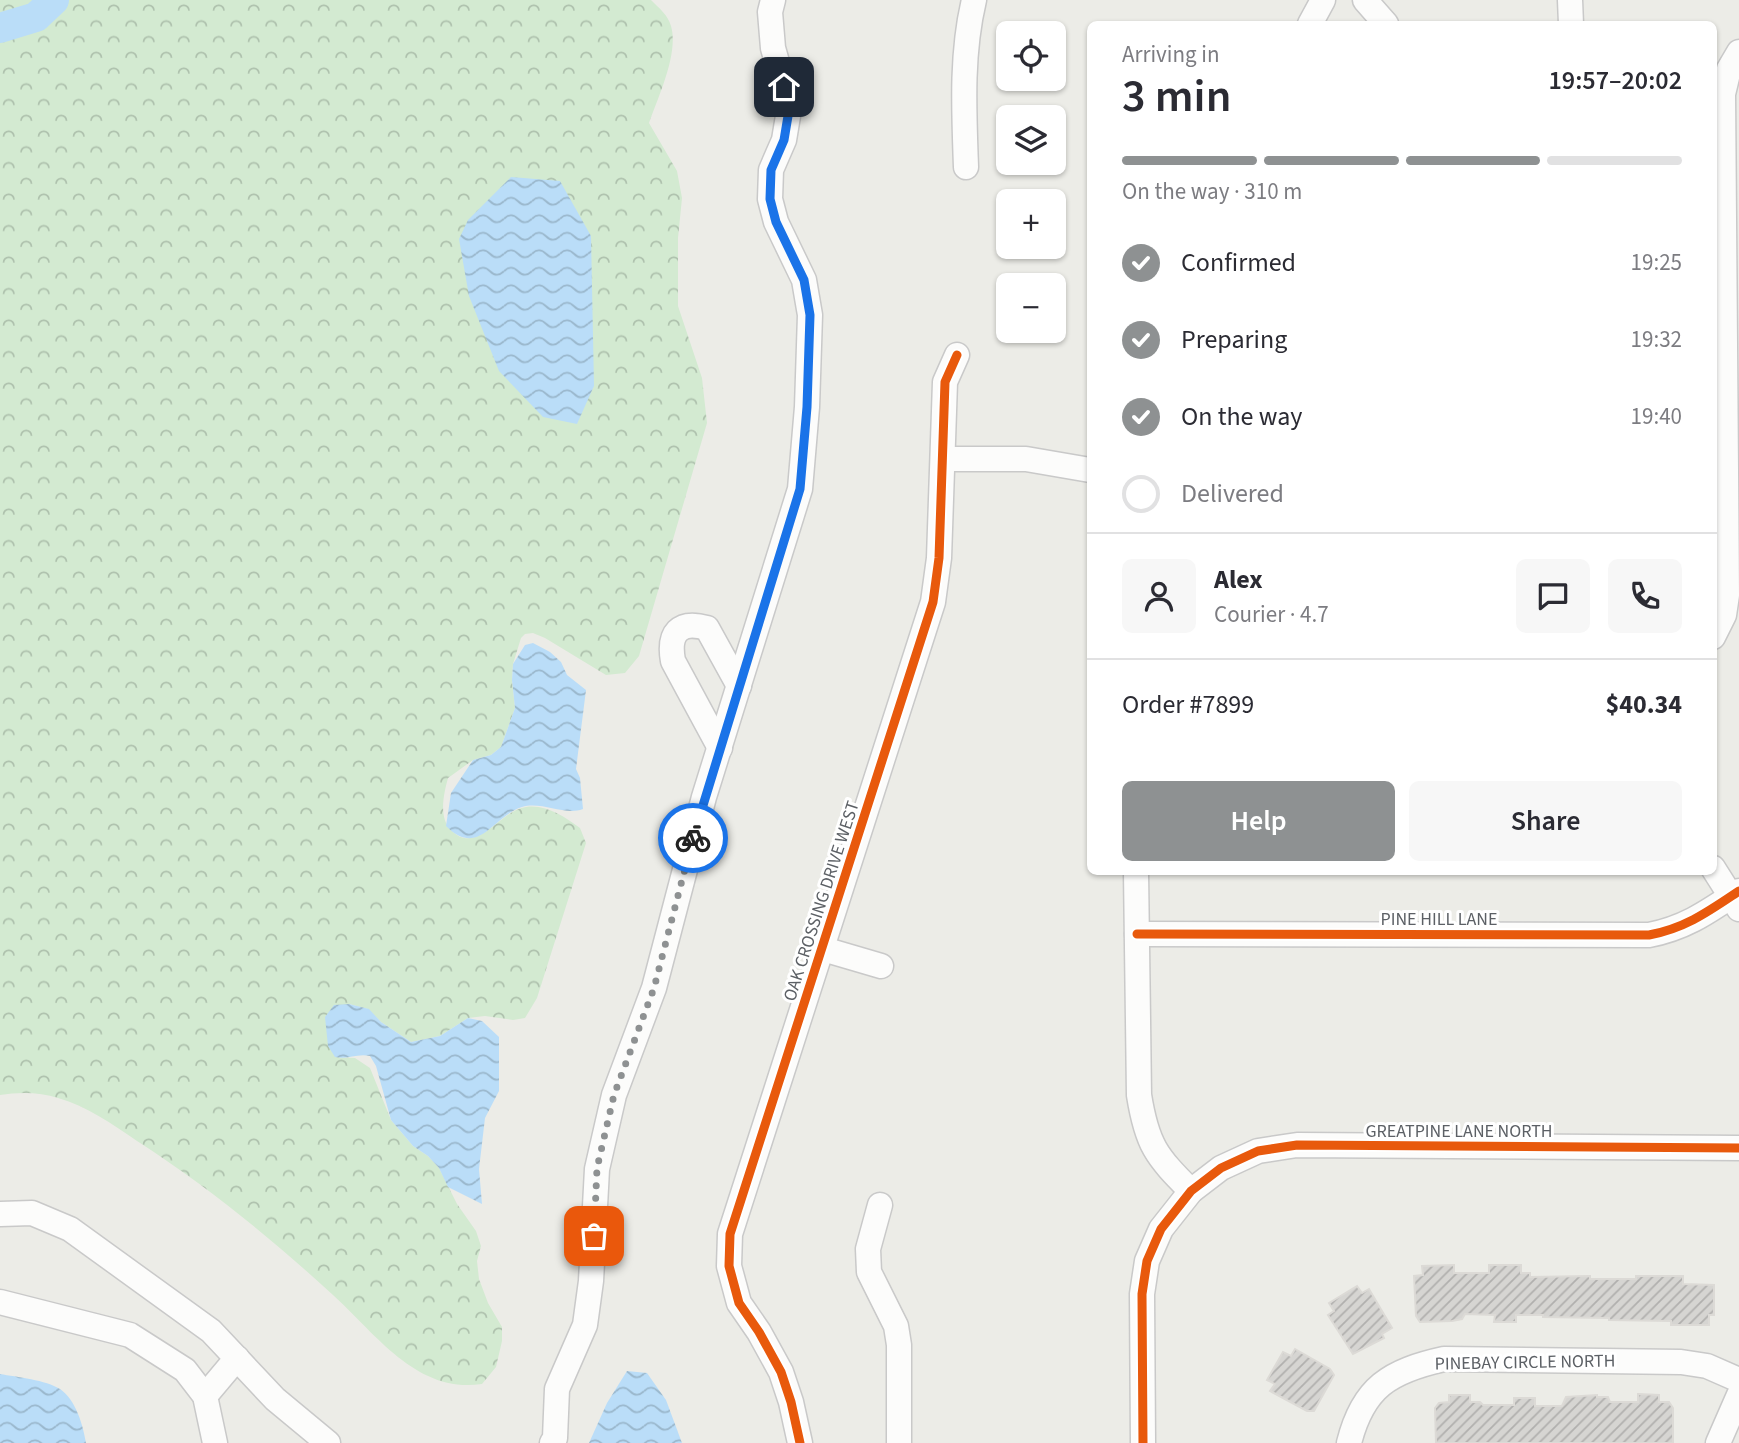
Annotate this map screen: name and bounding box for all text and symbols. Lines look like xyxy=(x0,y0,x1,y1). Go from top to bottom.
map controls xyxy=(996,21,1066,343)
button: locate xyxy=(996,21,1066,91)
text: Arriving in xyxy=(1122,38,1220,71)
pin xyxy=(754,57,814,117)
text: 19:57–20:02 xyxy=(1549,62,1682,99)
text: 3 min xyxy=(1122,64,1231,129)
icon: home xyxy=(765,68,803,106)
button: layers xyxy=(996,105,1066,175)
text: On the way · 310 m xyxy=(1122,175,1302,208)
button: + xyxy=(996,189,1066,259)
icon: check xyxy=(1122,244,1160,282)
text: Confirmed xyxy=(1181,244,1296,281)
text: 19:25 xyxy=(1631,246,1682,279)
button: − xyxy=(996,273,1066,343)
icon: check xyxy=(1122,321,1160,359)
text: Preparing xyxy=(1181,321,1287,358)
text: 19:32 xyxy=(1631,323,1682,356)
icon: check xyxy=(1122,398,1160,436)
text: On the way xyxy=(1181,398,1302,435)
text: 19:40 xyxy=(1631,400,1682,433)
text: Delivered xyxy=(1181,475,1284,512)
button: person xyxy=(1122,559,1196,633)
button: chat xyxy=(1516,559,1590,633)
button: phone xyxy=(1608,559,1682,633)
text: Alex xyxy=(1214,561,1263,598)
text: Courier · 4.7 xyxy=(1214,598,1329,631)
text: Order #7899 xyxy=(1122,686,1254,723)
text: $40.34 xyxy=(1606,686,1682,723)
button: Help xyxy=(1122,781,1395,861)
button: Share xyxy=(1409,781,1682,861)
street label: OAK CROSSING DRIVE WEST xyxy=(777,798,866,1004)
courier xyxy=(658,803,728,873)
icon: bike xyxy=(674,819,712,857)
street label: PINE HILL LANE xyxy=(1381,907,1497,932)
street label: GREATPINE LANE NORTH xyxy=(1365,1119,1553,1144)
pin xyxy=(564,1206,624,1266)
icon: bag xyxy=(575,1217,613,1255)
street label: PINEBAY CIRCLE NORTH xyxy=(1434,1348,1616,1377)

